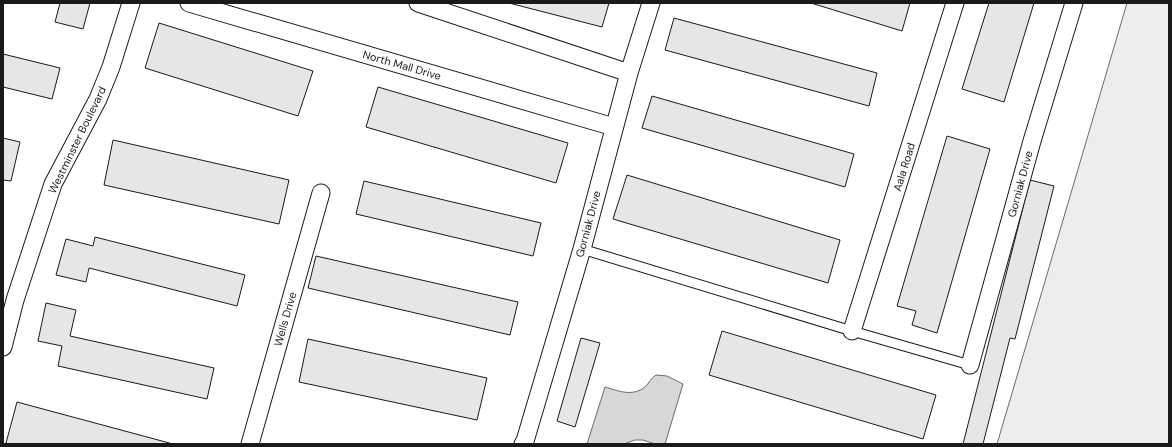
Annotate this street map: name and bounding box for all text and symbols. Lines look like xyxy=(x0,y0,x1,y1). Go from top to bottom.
street label: North Mall Drive xyxy=(361,47,443,83)
street label: Westminster Boulevard xyxy=(45,84,109,196)
street label: Aala Road xyxy=(890,141,918,193)
street label: Gorniak Drive xyxy=(1004,149,1036,219)
street label: Gorniak Drive xyxy=(572,189,604,259)
street label: Wells Drive xyxy=(271,290,299,348)

